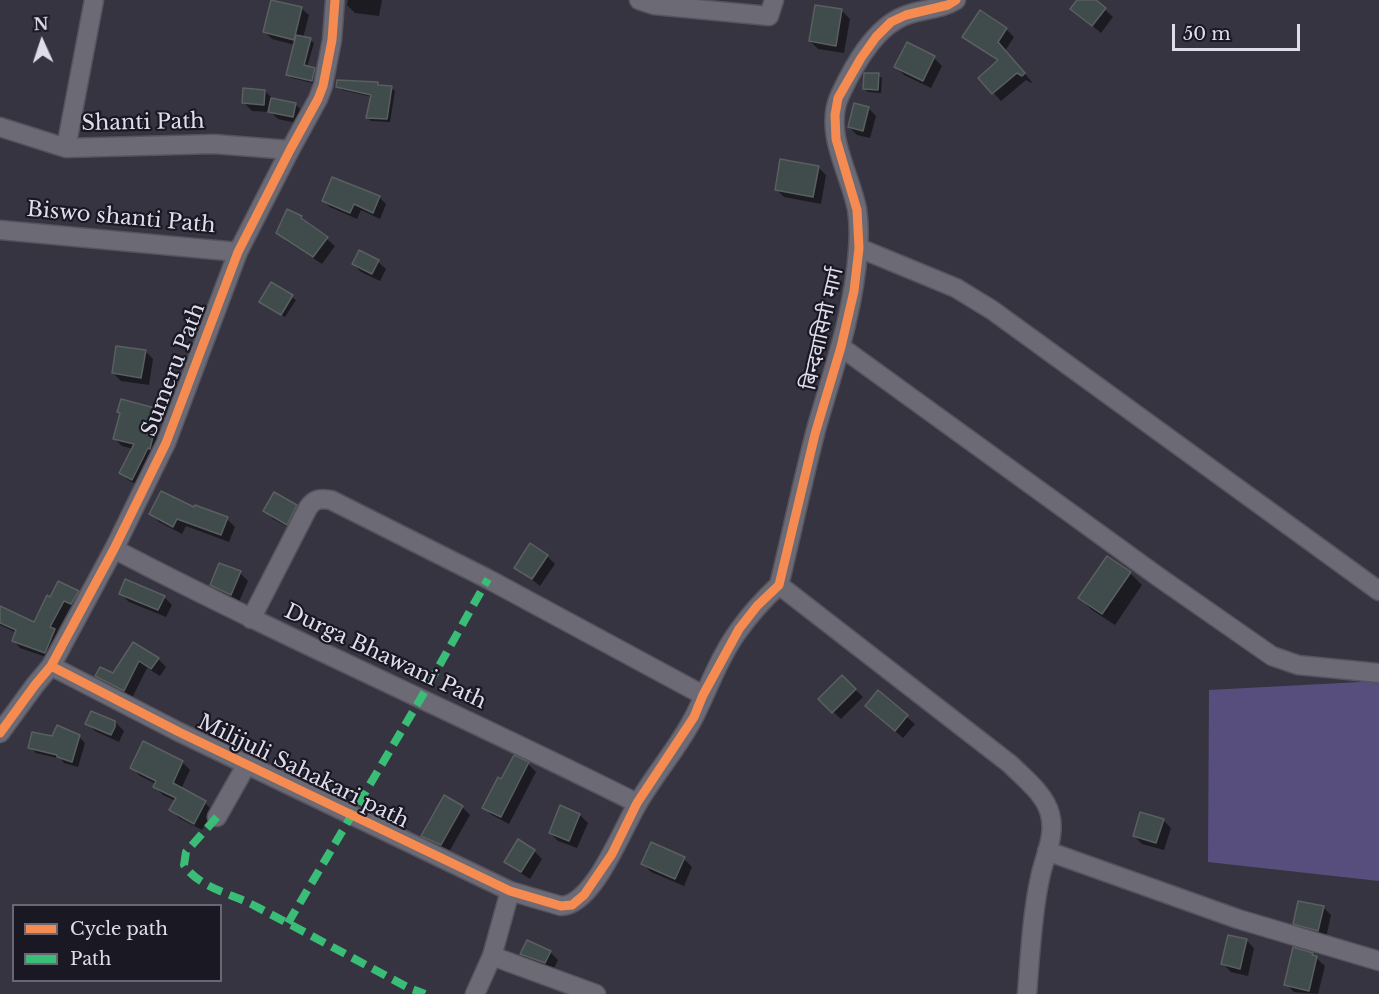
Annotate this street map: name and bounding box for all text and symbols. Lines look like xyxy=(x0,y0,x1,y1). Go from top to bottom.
north arrow xyxy=(12,12,72,72)
scale bar xyxy=(1175,12,1302,50)
text: N xyxy=(33,14,49,34)
text: 50 m xyxy=(1183,23,1231,45)
street label: Shanti Path xyxy=(81,109,205,137)
street label: Biswo shanti Path xyxy=(26,197,216,239)
street label: बिन्दवासिनी मार्ग xyxy=(797,265,849,393)
street label: Sumeru Path xyxy=(137,300,211,440)
street label: Durga Bhawani Path xyxy=(280,599,490,715)
street label: Milijuli Sahakari path xyxy=(193,710,413,834)
legend xyxy=(12,904,222,982)
text: Cycle path xyxy=(70,918,168,940)
text: Path xyxy=(70,948,111,970)

